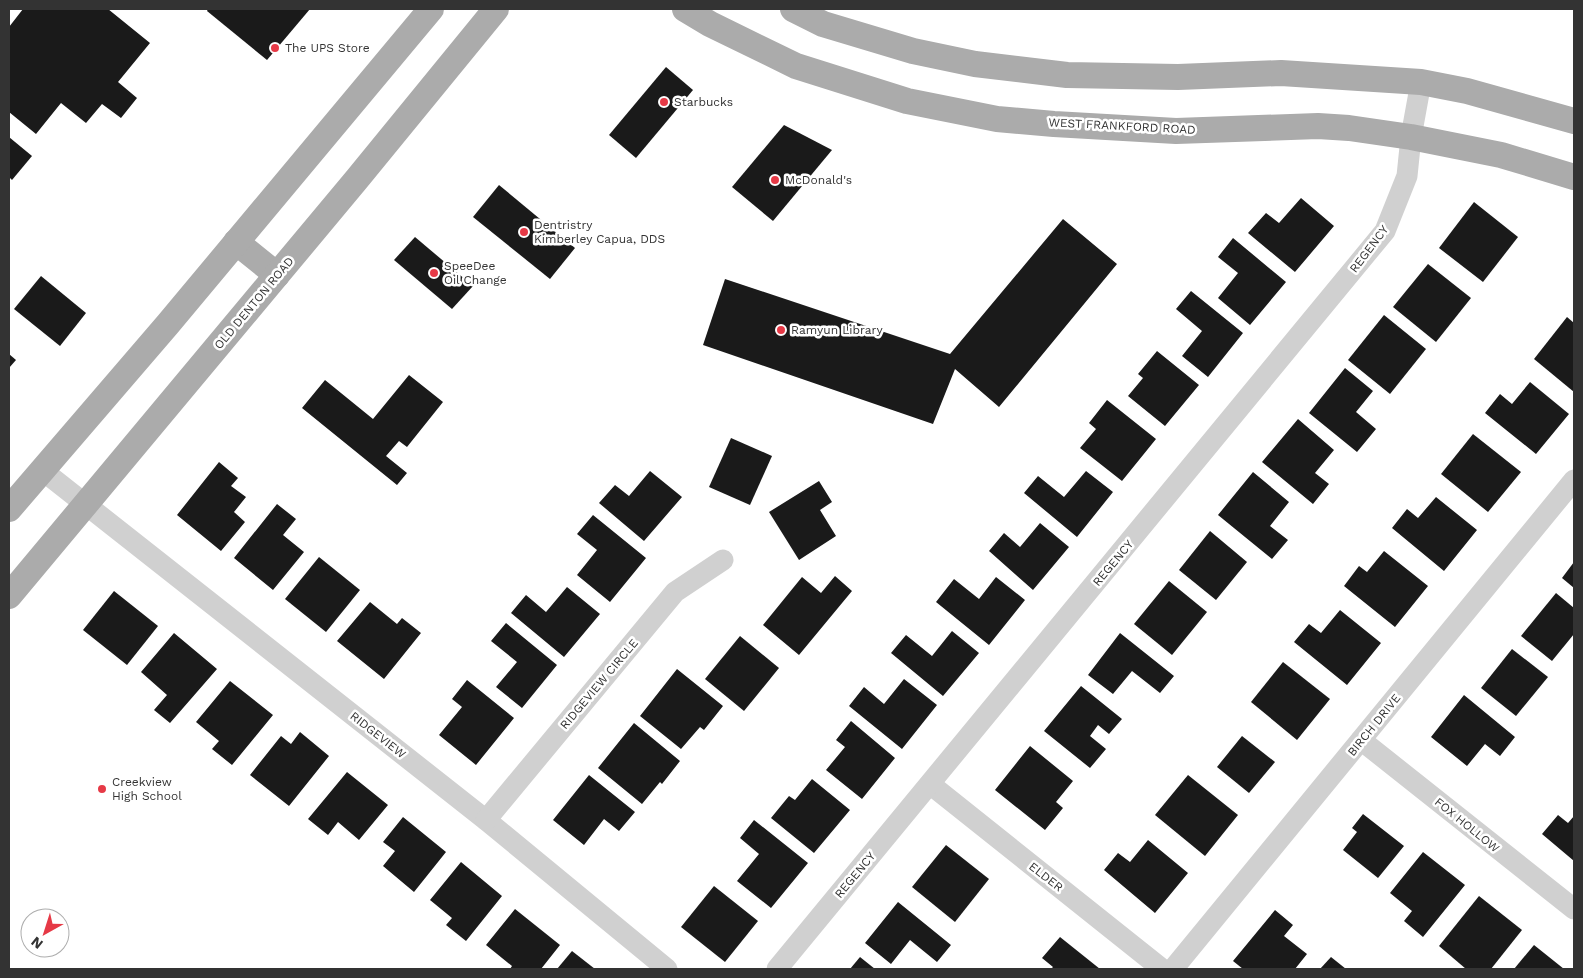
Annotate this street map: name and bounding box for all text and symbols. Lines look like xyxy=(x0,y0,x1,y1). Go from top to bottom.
place label: The UPS Store xyxy=(285,41,370,55)
marker: The UPS Store xyxy=(269,42,281,54)
place label: Starbucks xyxy=(674,95,733,109)
marker: Starbucks xyxy=(658,96,670,108)
street label: WEST FRANKFORD ROAD xyxy=(1048,115,1196,137)
place label: McDonald's xyxy=(785,173,852,187)
marker: McDonald's xyxy=(769,174,781,186)
place label: Dentristry Kimberley Capua, DDS xyxy=(534,218,665,246)
street label: REGENCY xyxy=(1347,222,1391,275)
marker: Dentristry Kimberley Capua, DDS xyxy=(518,226,530,238)
street label: OLD DENTON ROAD xyxy=(211,254,297,352)
place label: SpeeDee Oil Change xyxy=(444,259,507,287)
marker: SpeeDee Oil Change xyxy=(428,267,440,279)
place label: Ramyun Library xyxy=(791,323,883,337)
marker: Ramyun Library xyxy=(775,324,787,336)
street label: REGENCY xyxy=(1090,537,1136,589)
street label: RIDGEVIEW CIRCLE xyxy=(557,636,641,732)
street label: BIRCH DRIVE xyxy=(1345,691,1404,759)
street label: RIDGEVIEW xyxy=(347,709,409,761)
place label: Creekview High School xyxy=(112,775,182,803)
marker: Creekview High School xyxy=(96,783,108,795)
street label: FOX HOLLOW xyxy=(1432,795,1503,856)
street label: REGENCY xyxy=(832,849,878,901)
street label: ELDER xyxy=(1026,859,1066,895)
north arrow xyxy=(20,908,70,958)
text: N xyxy=(28,934,46,953)

